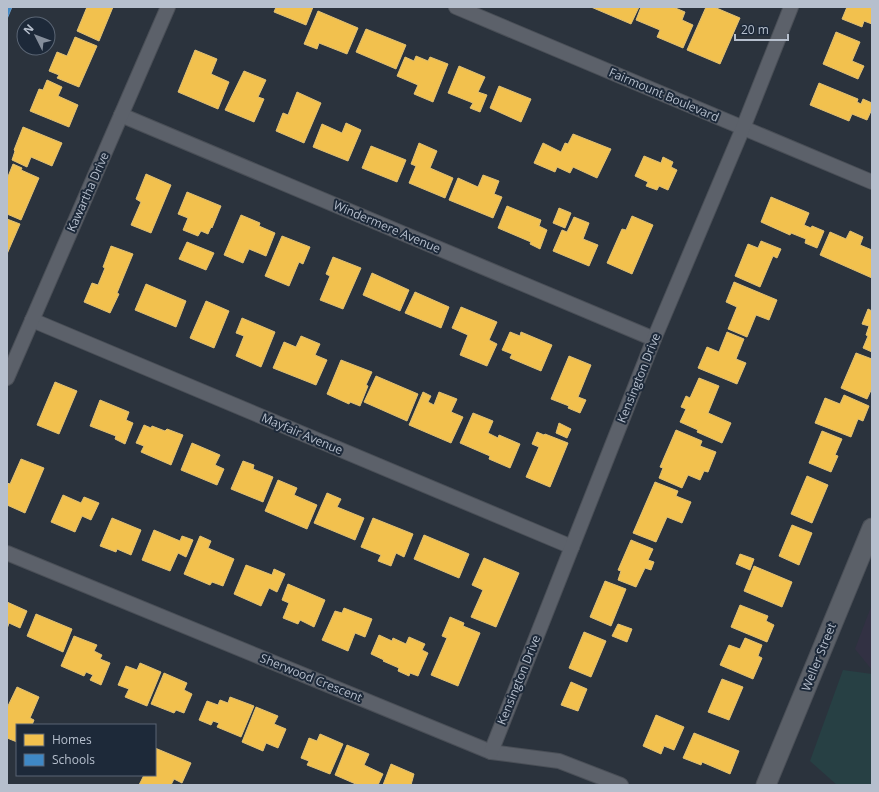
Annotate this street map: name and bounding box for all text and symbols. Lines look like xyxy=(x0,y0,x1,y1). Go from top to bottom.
north arrow xyxy=(16,16,56,56)
scale bar xyxy=(735,16,788,42)
text: N xyxy=(20,21,37,37)
text: 20 m xyxy=(741,21,769,38)
street label: Fairmount Boulevard xyxy=(606,64,722,125)
street label: Kawartha Drive xyxy=(62,149,113,234)
street label: Windermere Avenue xyxy=(331,196,444,257)
street label: Kensington Drive xyxy=(613,330,664,425)
street label: Mayfair Avenue xyxy=(259,409,346,458)
street label: Weller Street xyxy=(797,620,840,693)
street label: Kensington Drive xyxy=(493,632,544,727)
street label: Sherwood Crescent xyxy=(258,649,365,706)
legend xyxy=(16,724,156,776)
text: Homes xyxy=(52,731,92,748)
text: Schools xyxy=(52,751,95,768)

